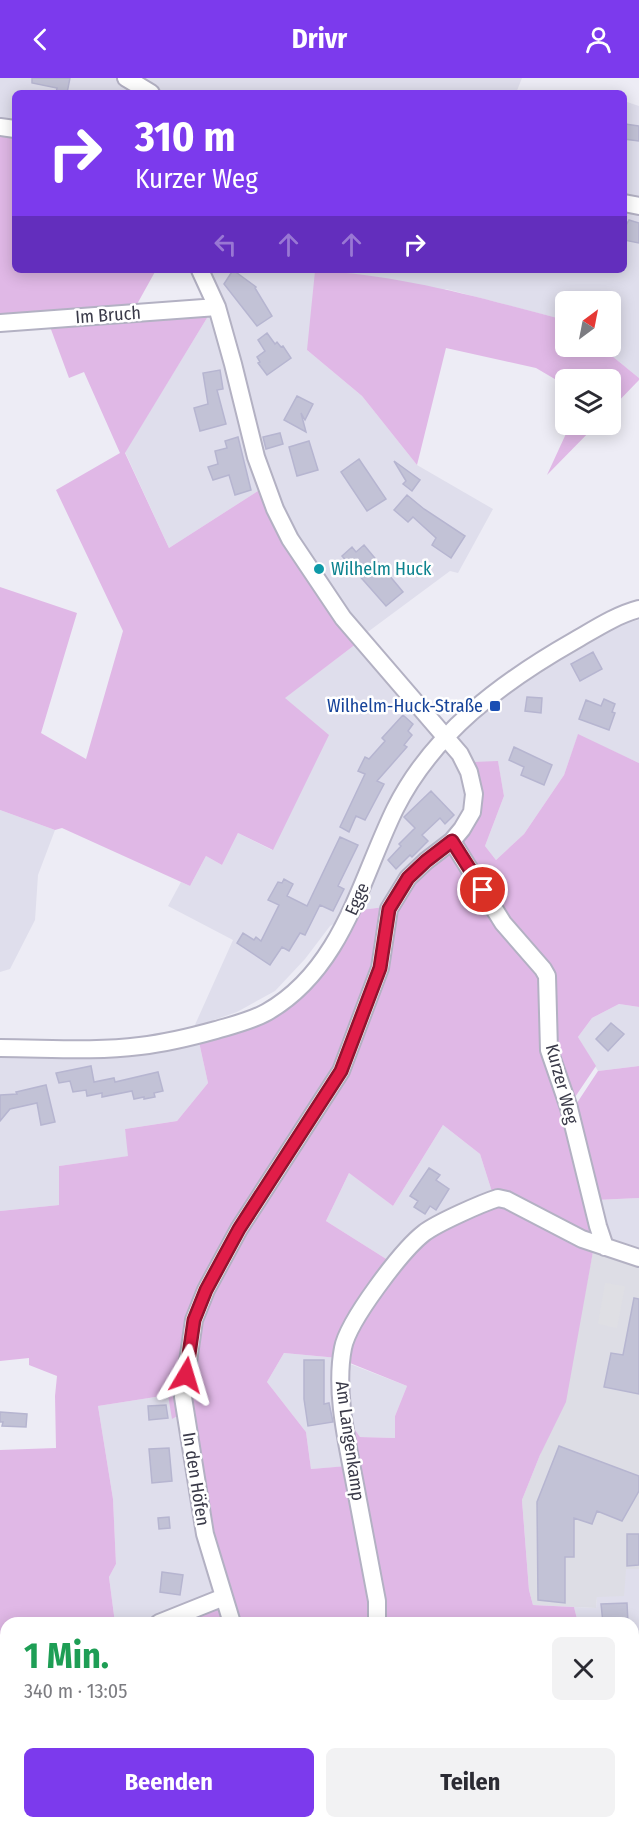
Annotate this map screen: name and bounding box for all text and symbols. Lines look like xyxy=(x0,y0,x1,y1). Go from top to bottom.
icon: back xyxy=(24,23,57,56)
text: Drivr xyxy=(292,23,347,55)
icon: person xyxy=(582,23,615,56)
text: 310 m xyxy=(135,112,236,162)
icon: right xyxy=(36,114,114,192)
text: Kurzer Weg xyxy=(135,163,258,195)
icon: left xyxy=(209,228,242,261)
icon: ahead xyxy=(272,228,305,261)
icon: ahead xyxy=(335,228,368,261)
icon: right xyxy=(398,228,431,261)
north arrow xyxy=(555,291,621,357)
map controls xyxy=(555,291,621,435)
street label: Im Bruch xyxy=(75,302,141,328)
button: layers xyxy=(555,369,621,435)
place label: Wilhelm Huck xyxy=(331,558,432,580)
marker: Wilhelm Huck xyxy=(312,562,326,576)
place label: Wilhelm-Huck-Straße xyxy=(327,695,483,717)
marker: Wilhelm-Huck-Straße xyxy=(488,699,502,713)
pin xyxy=(457,864,508,915)
icon: arrive xyxy=(466,873,499,906)
street label: Egge xyxy=(340,879,374,919)
street label: Kurzer Weg xyxy=(541,1042,583,1127)
position arrow xyxy=(154,1343,218,1407)
street label: Am Langenkamp xyxy=(331,1380,369,1502)
street label: In den Höfen xyxy=(178,1430,214,1528)
text: 1 Min. xyxy=(24,1634,109,1678)
button: close xyxy=(552,1637,615,1700)
text: 340 m · 13:05 xyxy=(24,1679,127,1703)
button: Beenden xyxy=(24,1748,314,1817)
button: Teilen xyxy=(326,1748,615,1817)

